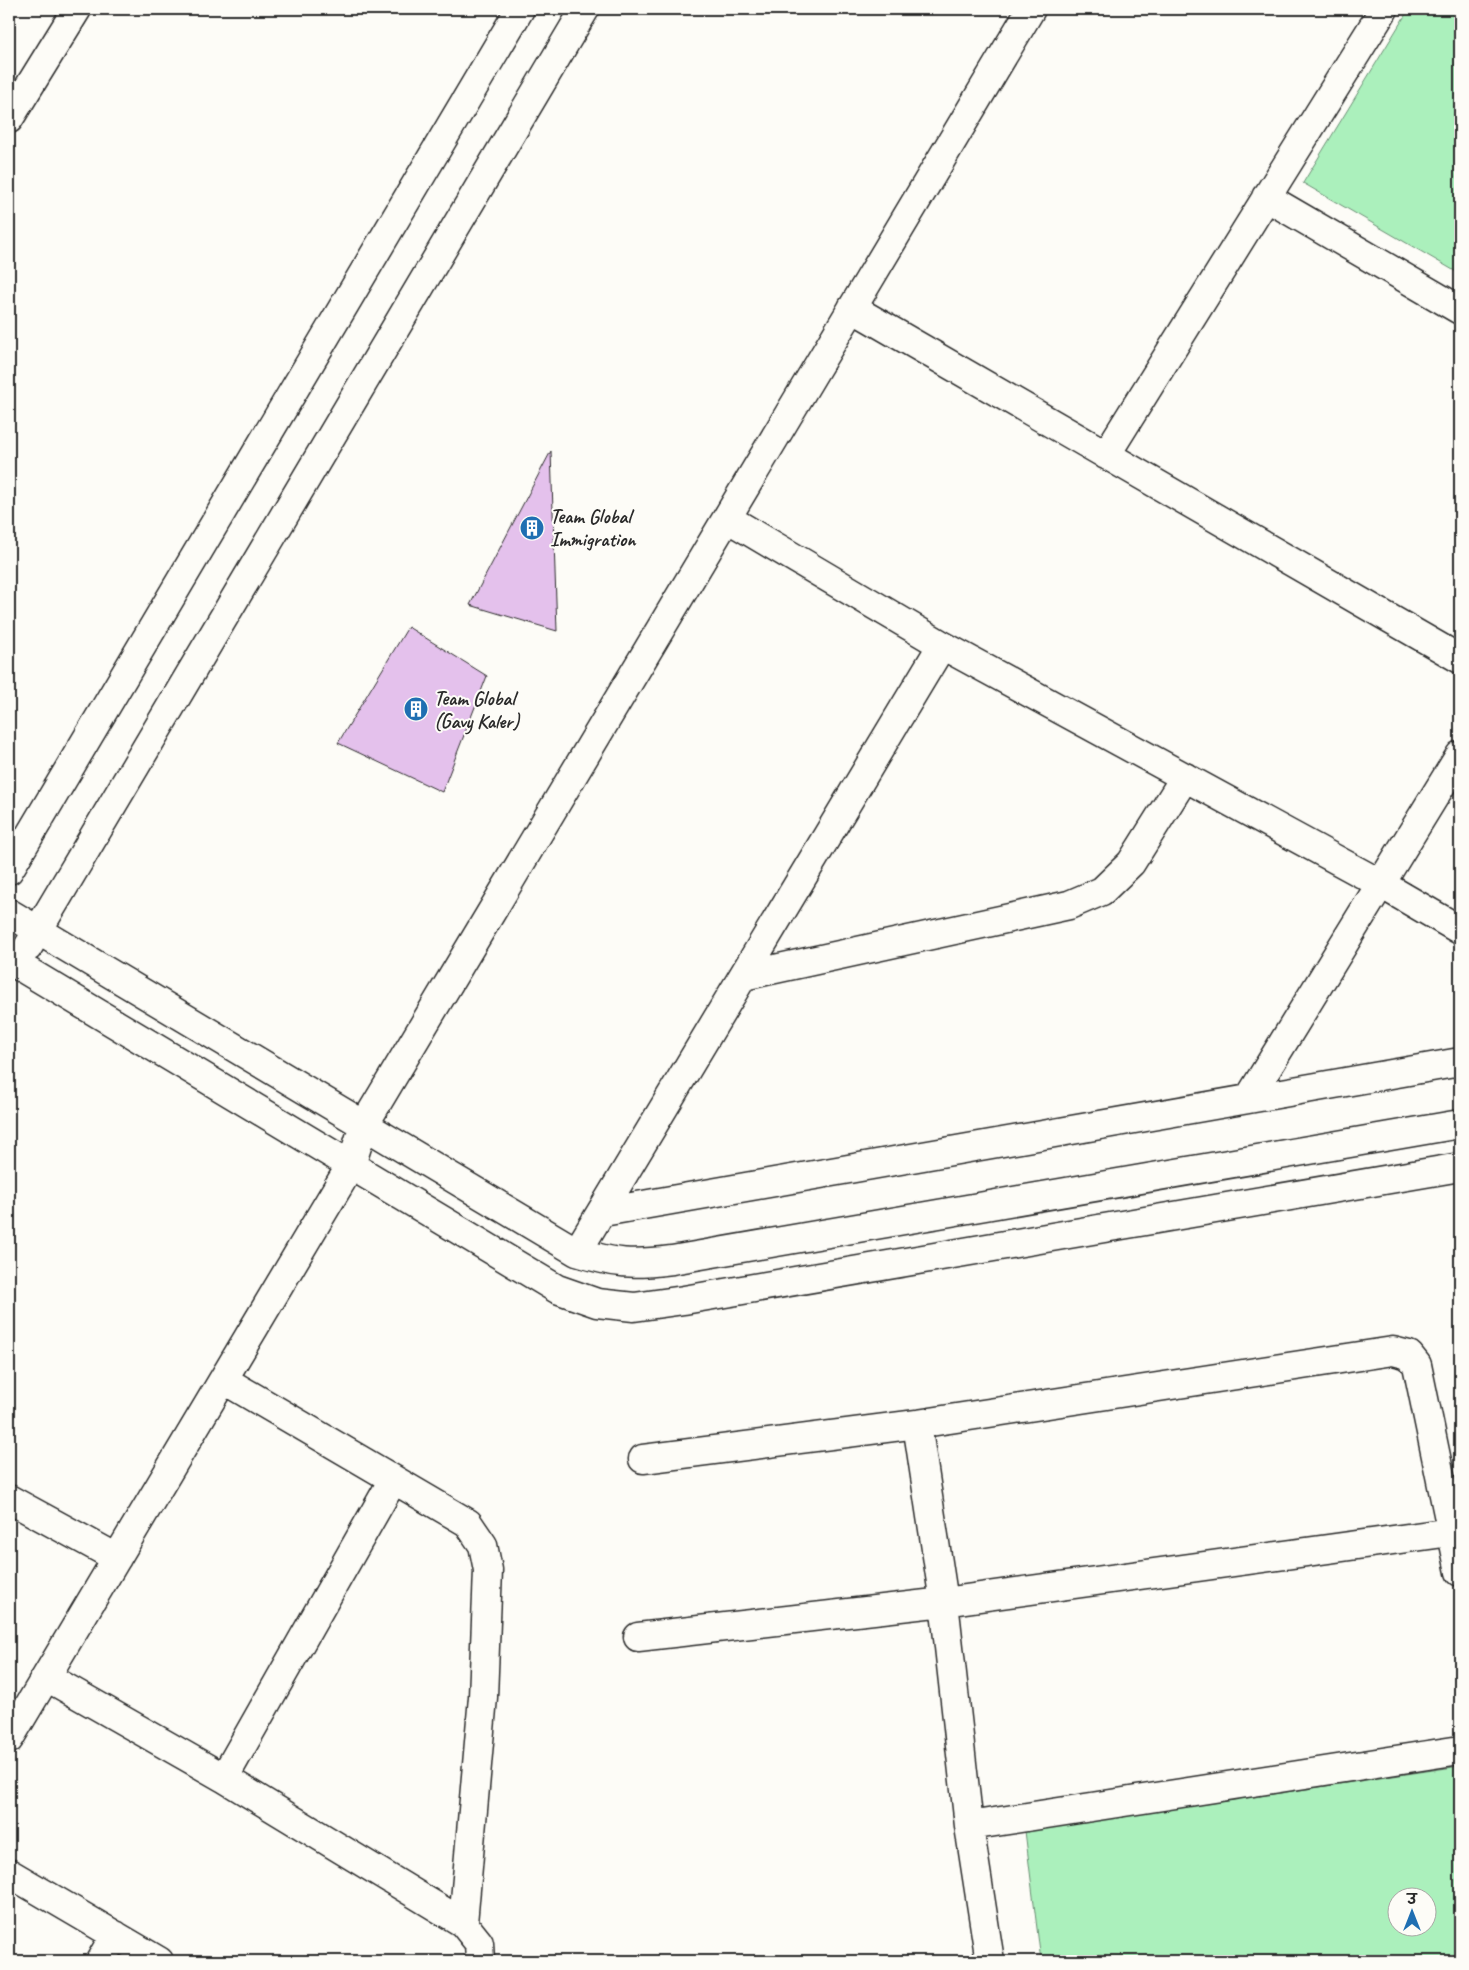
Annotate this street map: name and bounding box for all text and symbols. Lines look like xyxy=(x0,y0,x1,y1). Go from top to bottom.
place label: Team Global Immigration xyxy=(550,504,637,552)
building icon: Team Global Immigration xyxy=(519,515,545,541)
place label: Team Global (Gavy Kaler) xyxy=(434,686,520,735)
building icon: Team Global (Gavy Kaler) xyxy=(403,696,429,722)
north arrow xyxy=(1386,1888,1436,1938)
text: उ xyxy=(1405,1891,1418,1908)

